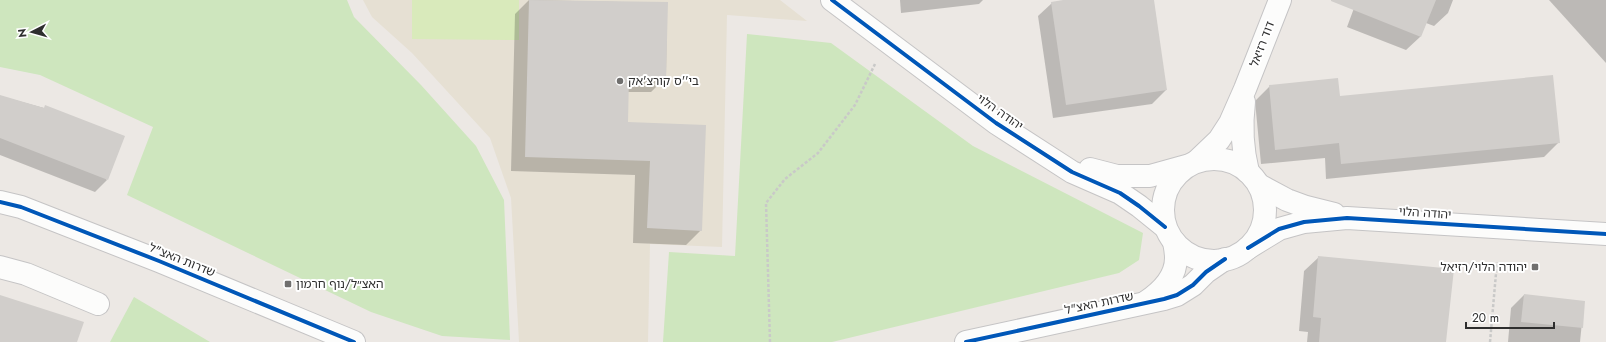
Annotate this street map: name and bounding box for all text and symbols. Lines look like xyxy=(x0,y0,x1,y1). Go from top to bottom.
north arrow xyxy=(12,12,52,52)
street label: דוד רזיאל xyxy=(1245,18,1279,70)
text: N xyxy=(14,28,30,38)
place label: בי''ס קורצ'אק xyxy=(628,72,699,90)
marker: בי''ס קורצ'אק xyxy=(615,76,625,86)
street label: יהודה הלוי xyxy=(973,89,1027,135)
street label: יהודה הלוי xyxy=(1398,202,1452,224)
street label: שדרות האצ"ל xyxy=(146,239,218,281)
place label: יהודה הלוי/רזיאל xyxy=(1441,258,1527,276)
marker: יהודה הלוי/רזיאל xyxy=(1530,262,1540,272)
place label: האצ״ל/נוף חרמון xyxy=(296,275,383,293)
marker: האצ״ל/נוף חרמון xyxy=(283,279,293,289)
street label: שדרות האצ"ל xyxy=(1063,287,1135,319)
scale bar xyxy=(1466,304,1554,330)
text: 20 m xyxy=(1472,309,1499,327)

